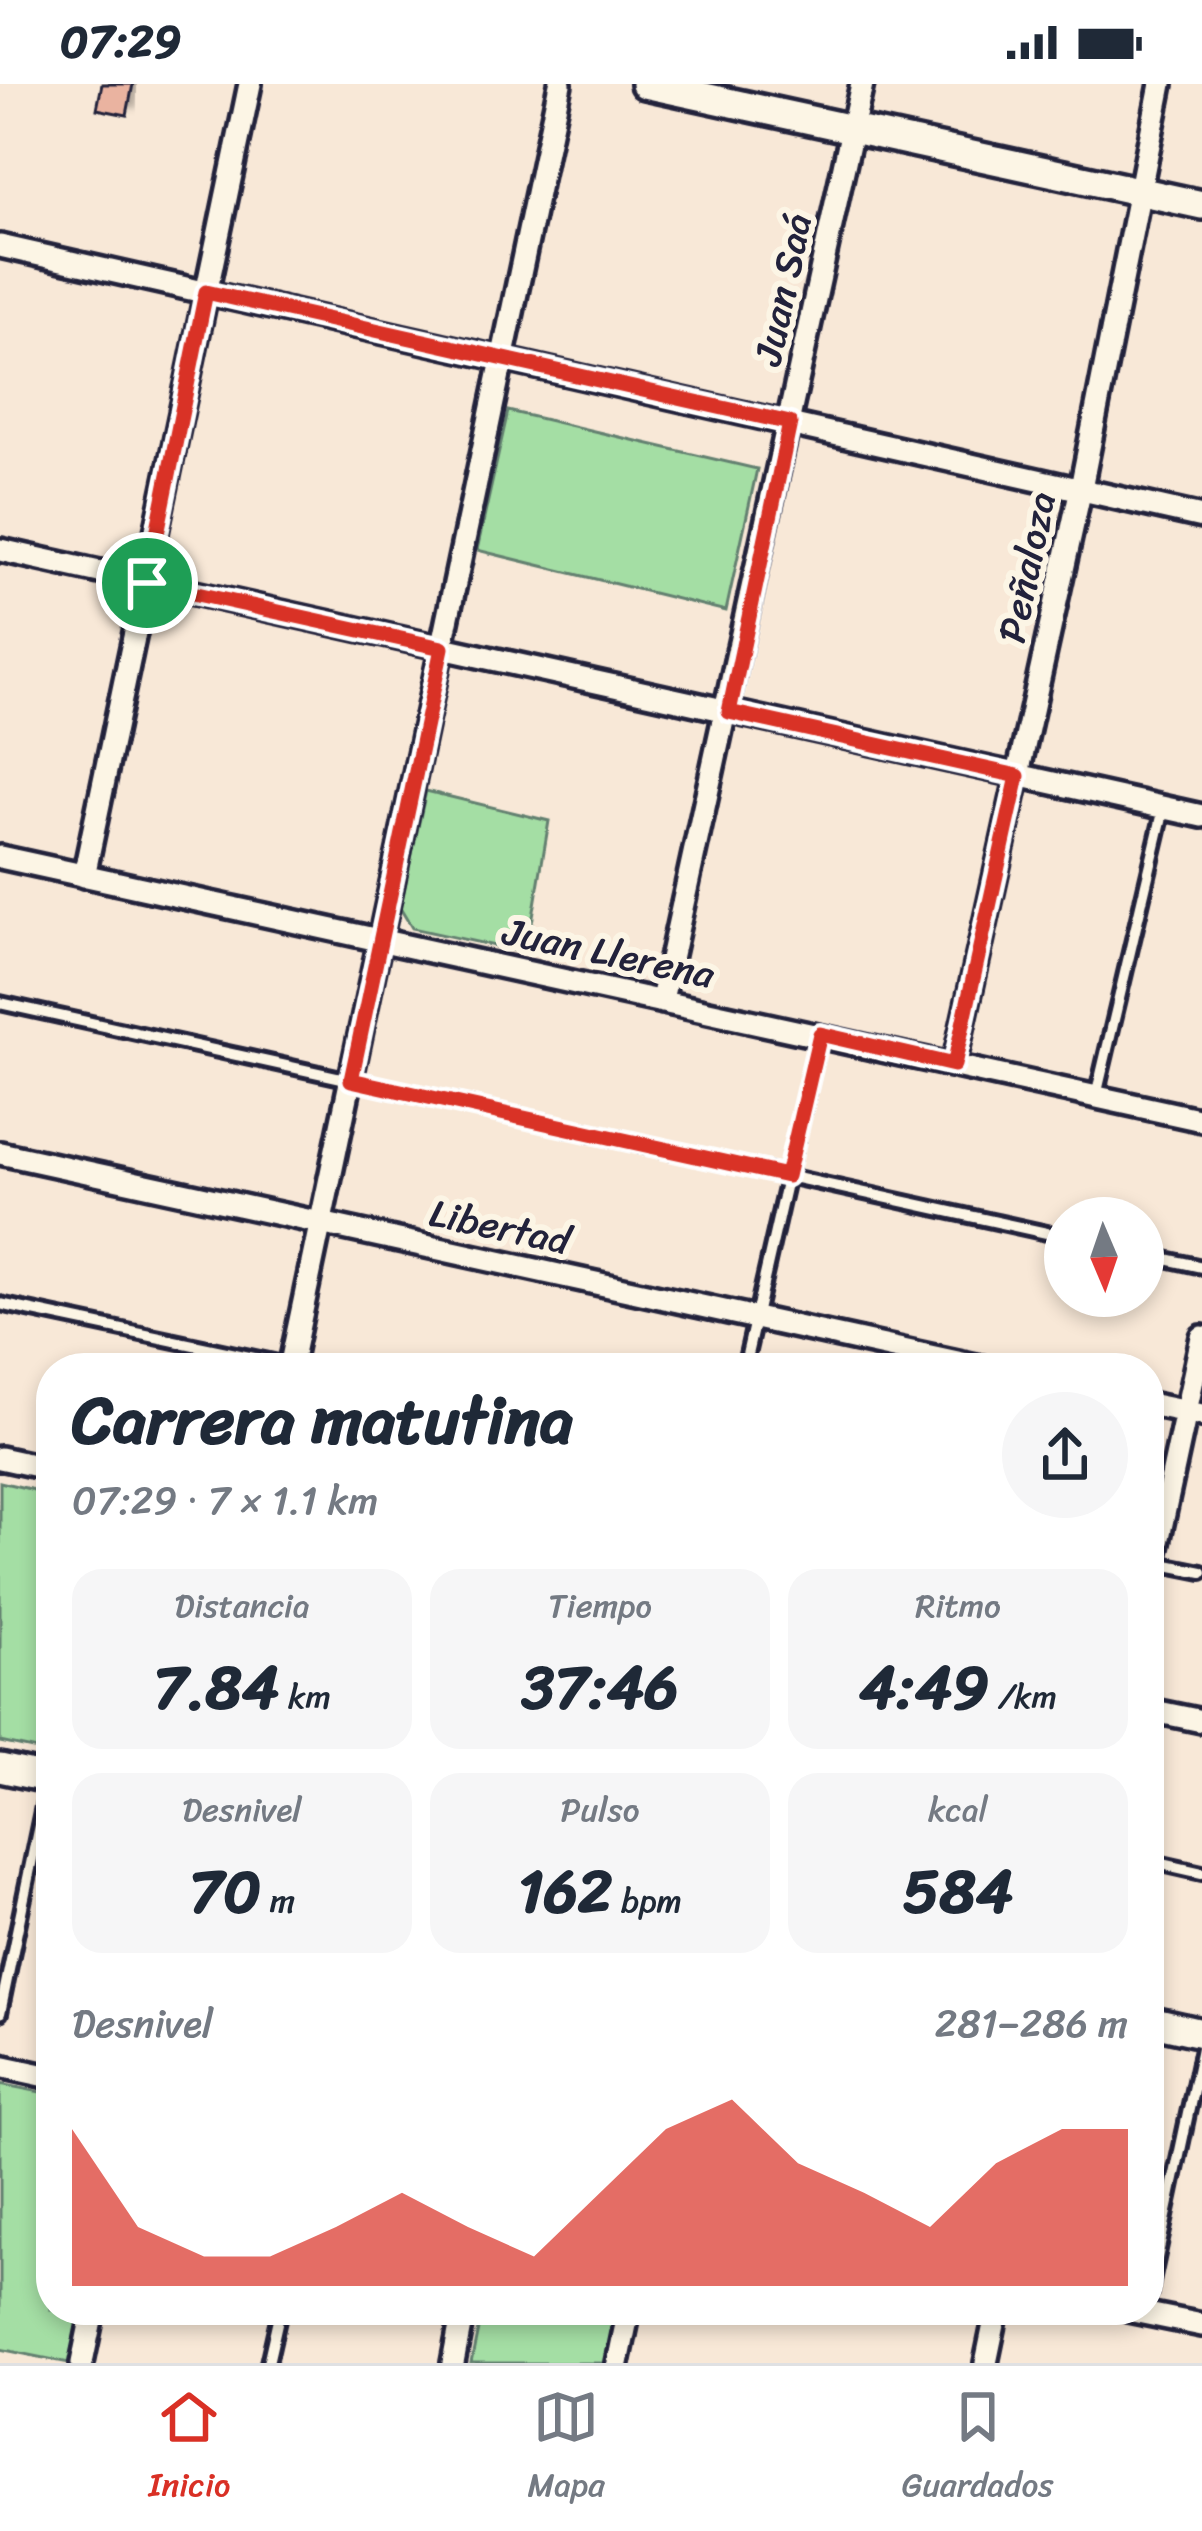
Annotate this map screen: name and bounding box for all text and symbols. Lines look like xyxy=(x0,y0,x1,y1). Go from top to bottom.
text: 07:29 xyxy=(60,2,181,82)
street label: Juan Saá xyxy=(732,207,832,373)
street label: Peñaloza xyxy=(977,485,1076,649)
pin xyxy=(96,532,198,634)
icon: arrive xyxy=(114,550,180,616)
street label: Juan Llerena xyxy=(495,896,721,1009)
street label: Libertad xyxy=(423,1178,579,1276)
north arrow xyxy=(1044,1197,1164,1317)
map controls xyxy=(1044,1197,1164,1317)
text: Carrera matutina xyxy=(72,1362,573,1479)
button: share xyxy=(1002,1392,1128,1518)
text: 07:29 · 7 × 1.1 km xyxy=(72,1466,378,1535)
text: Distancia xyxy=(174,1577,310,1635)
text: Tiempo xyxy=(548,1577,652,1635)
text: Ritmo xyxy=(915,1577,1001,1635)
text: 7.84 xyxy=(153,1635,279,1741)
text: 37:46 xyxy=(522,1635,678,1741)
text: 4:49 xyxy=(859,1635,989,1741)
text: km xyxy=(279,1668,331,1726)
text: /km xyxy=(989,1668,1057,1726)
text: Desnivel xyxy=(182,1781,302,1839)
text: Pulso xyxy=(560,1781,640,1839)
text: kcal xyxy=(928,1781,988,1839)
text: 70 xyxy=(189,1839,261,1945)
text: 162 xyxy=(518,1839,612,1945)
text: 584 xyxy=(903,1839,1013,1945)
text: m xyxy=(261,1872,295,1930)
text: bpm xyxy=(612,1872,682,1930)
text: Desnivel xyxy=(72,1989,213,2058)
text: 281–286 m xyxy=(935,1989,1128,2058)
tab: Inicio xyxy=(149,2384,230,2514)
tab: Mapa xyxy=(527,2384,605,2514)
tab: Guardados xyxy=(902,2384,1054,2514)

